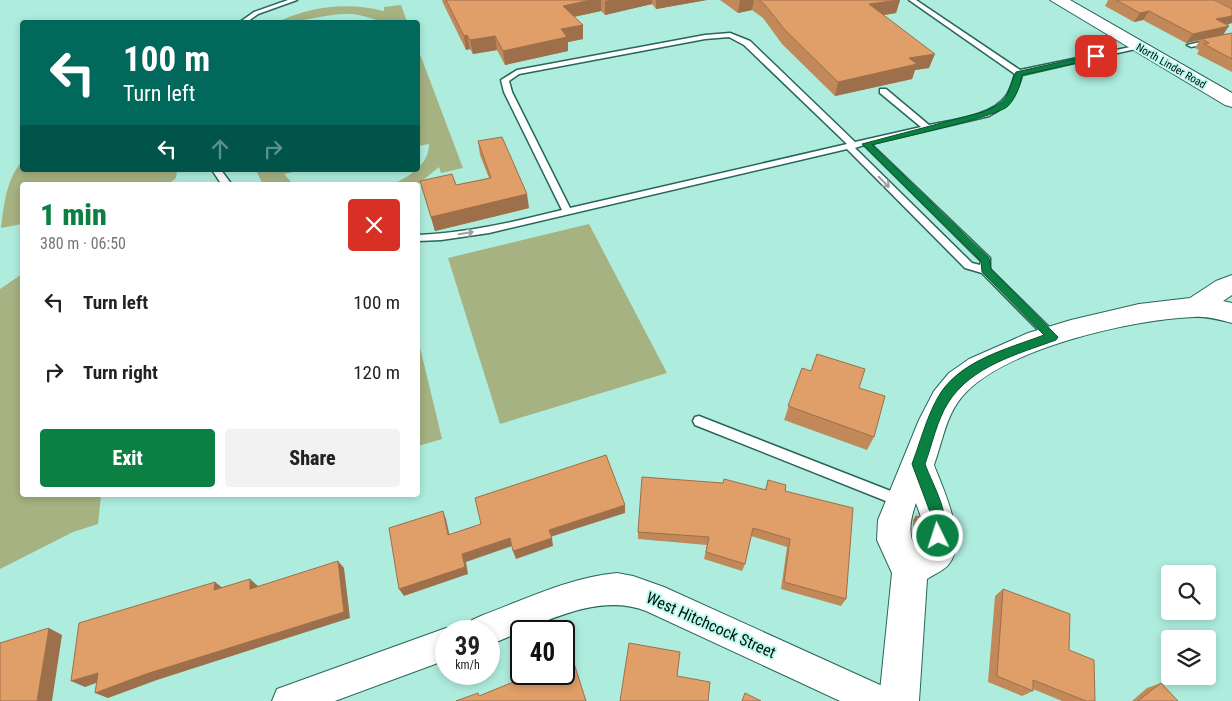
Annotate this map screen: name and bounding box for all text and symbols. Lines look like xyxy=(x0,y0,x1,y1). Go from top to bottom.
pin xyxy=(1075,35,1117,77)
text: 100 m xyxy=(123,39,210,80)
icon: left xyxy=(40,40,105,105)
street label: North Linder Road xyxy=(1134,41,1208,91)
icon: arrive xyxy=(1082,42,1110,70)
text: Turn left xyxy=(123,81,195,106)
icon: left xyxy=(153,135,181,163)
icon: ahead xyxy=(206,135,234,163)
icon: right xyxy=(259,135,287,163)
one-way arrow xyxy=(878,176,891,188)
text: 1 min xyxy=(40,197,107,232)
button: close xyxy=(348,199,400,251)
one-way arrow xyxy=(457,227,473,237)
text: 380 m · 06:50 xyxy=(40,234,126,253)
icon: left xyxy=(40,288,68,316)
text: Turn left xyxy=(83,291,148,314)
text: 100 m xyxy=(353,291,400,314)
icon: right xyxy=(40,358,68,386)
text: Turn right xyxy=(83,361,158,384)
text: 120 m xyxy=(353,361,400,384)
button: Exit xyxy=(40,429,215,487)
button: Share xyxy=(225,429,400,487)
position arrow xyxy=(911,509,963,561)
map controls xyxy=(1161,565,1216,685)
button: search xyxy=(1161,565,1216,620)
street label: West Hitchcock Street xyxy=(643,588,779,662)
speed limit sign: 40 xyxy=(510,620,575,685)
button: layers xyxy=(1161,630,1216,685)
text: 39 xyxy=(455,632,480,661)
text: km/h xyxy=(455,658,480,672)

